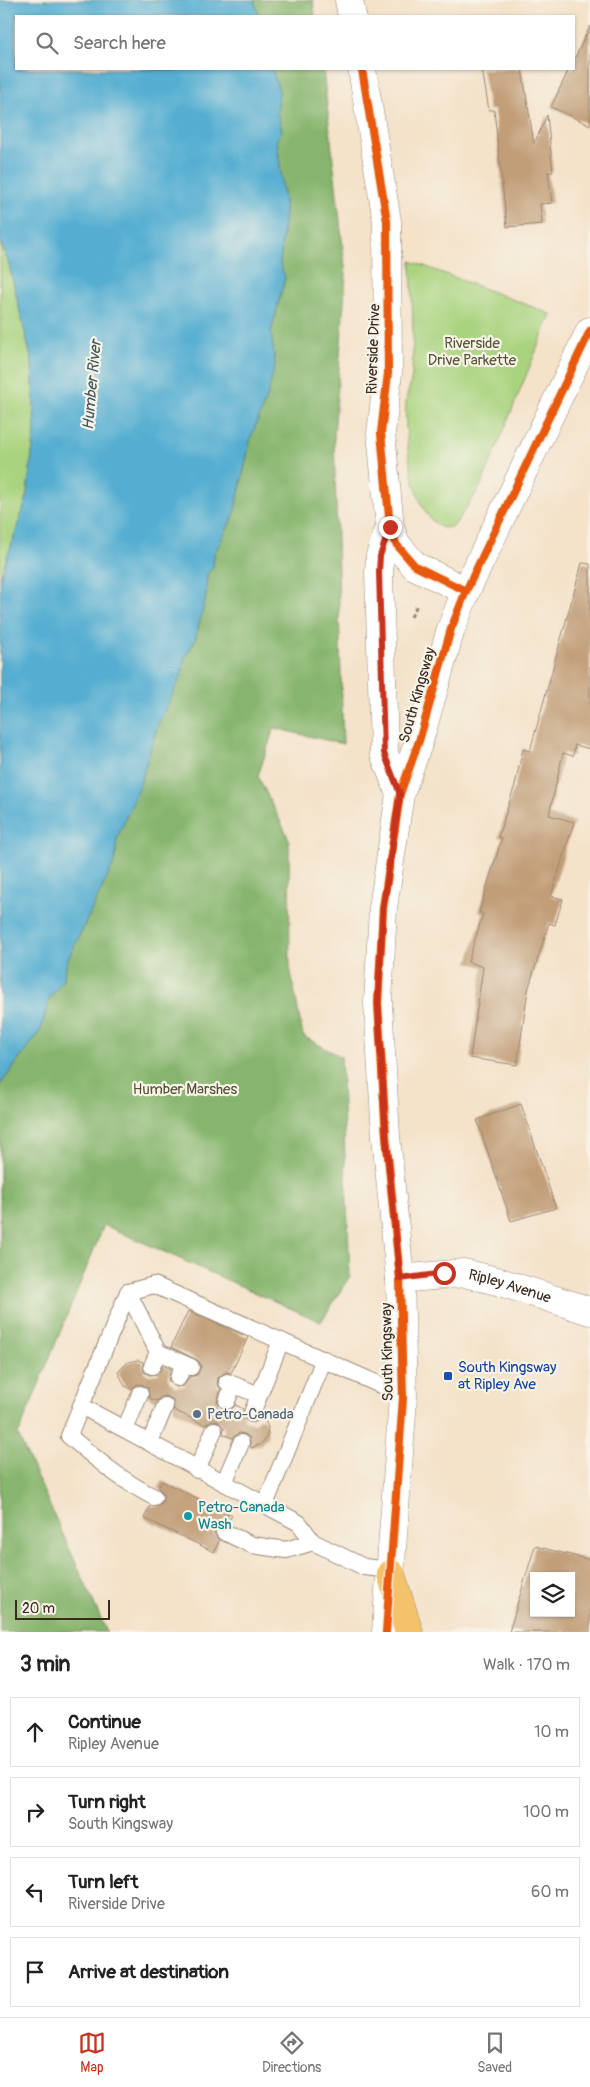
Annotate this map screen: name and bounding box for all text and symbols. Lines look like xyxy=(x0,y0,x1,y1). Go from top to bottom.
search box xyxy=(15,15,575,70)
icon: search xyxy=(33,29,61,57)
text: Search here xyxy=(73,31,166,55)
street label: Riverside Drive xyxy=(362,303,385,395)
park label: Riverside Drive Parkette xyxy=(428,334,517,370)
water label: Humber River xyxy=(78,337,106,431)
route end xyxy=(379,516,402,539)
street label: South Kingsway xyxy=(395,645,440,745)
park label: Humber Marshes xyxy=(133,1080,237,1099)
route start xyxy=(433,1262,456,1285)
street label: Ripley Avenue xyxy=(467,1265,554,1308)
street label: South Kingsway xyxy=(377,1302,398,1401)
place label: South Kingsway at Ripley Ave xyxy=(458,1358,557,1394)
marker: South Kingsway at Ripley Ave xyxy=(442,1370,454,1382)
place label: Petro-Canada xyxy=(207,1405,294,1424)
marker: Petro-Canada xyxy=(191,1408,203,1420)
place label: Petro-Canada Wash xyxy=(198,1498,285,1534)
marker: Petro-Canada Wash xyxy=(182,1510,194,1522)
map controls xyxy=(530,1572,575,1617)
button: layers xyxy=(530,1572,575,1617)
scale bar xyxy=(15,1597,110,1620)
text: 20 m xyxy=(22,1600,55,1617)
text: 3 min xyxy=(20,1651,70,1678)
text: Walk · 170 m xyxy=(483,1655,570,1675)
text: Continue xyxy=(68,1710,141,1734)
icon: ahead xyxy=(21,1718,49,1746)
text: 10 m xyxy=(534,1722,569,1742)
text: Ripley Avenue xyxy=(68,1734,159,1754)
text: Turn right xyxy=(68,1790,146,1814)
icon: right xyxy=(21,1798,49,1826)
text: 100 m xyxy=(523,1802,569,1822)
text: South Kingsway xyxy=(68,1814,173,1834)
text: Turn left xyxy=(68,1870,138,1894)
icon: left xyxy=(21,1878,49,1906)
text: 60 m xyxy=(531,1882,569,1902)
text: Riverside Drive xyxy=(68,1894,165,1914)
icon: arrive xyxy=(21,1958,49,1986)
text: Arrive at destination xyxy=(68,1960,229,1984)
tab: Map xyxy=(78,2029,106,2076)
tab: Directions xyxy=(262,2029,321,2076)
tab: Saved xyxy=(477,2029,512,2076)

